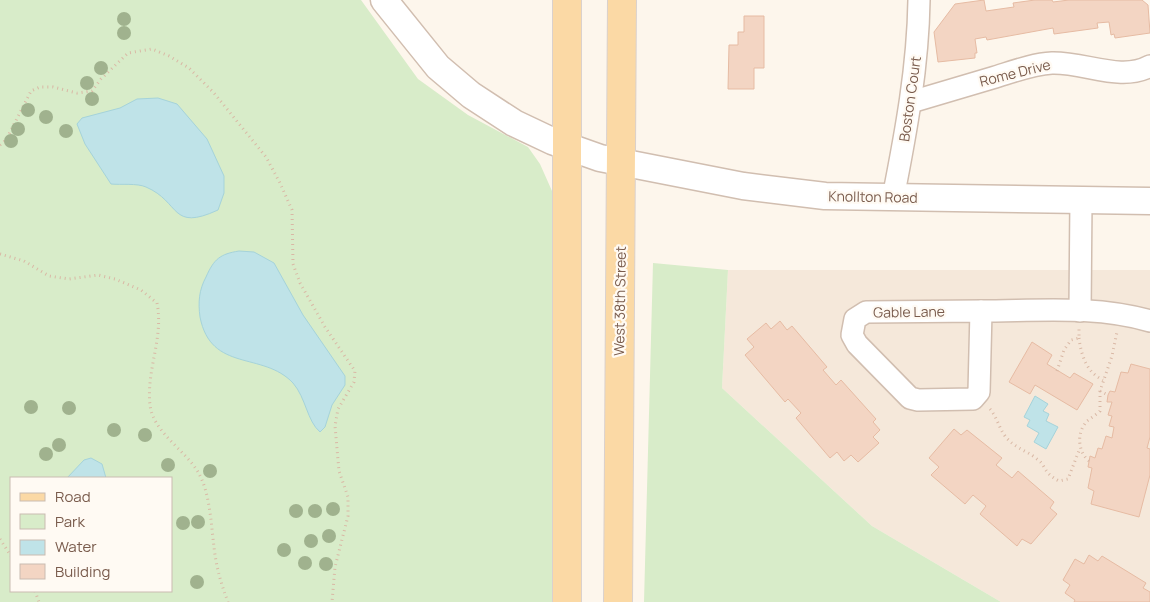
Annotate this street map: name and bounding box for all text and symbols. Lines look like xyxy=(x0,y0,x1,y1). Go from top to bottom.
street label: Boston Court xyxy=(894,55,925,143)
street label: Rome Drive xyxy=(977,55,1052,91)
street label: Knollton Road xyxy=(828,186,918,207)
street label: West 38th Street xyxy=(609,245,630,356)
street label: Gable Lane xyxy=(873,301,945,322)
legend xyxy=(10,477,172,592)
text: Road xyxy=(55,486,91,507)
text: Park xyxy=(55,511,85,532)
text: Water xyxy=(55,536,97,557)
text: Building xyxy=(55,561,110,582)

